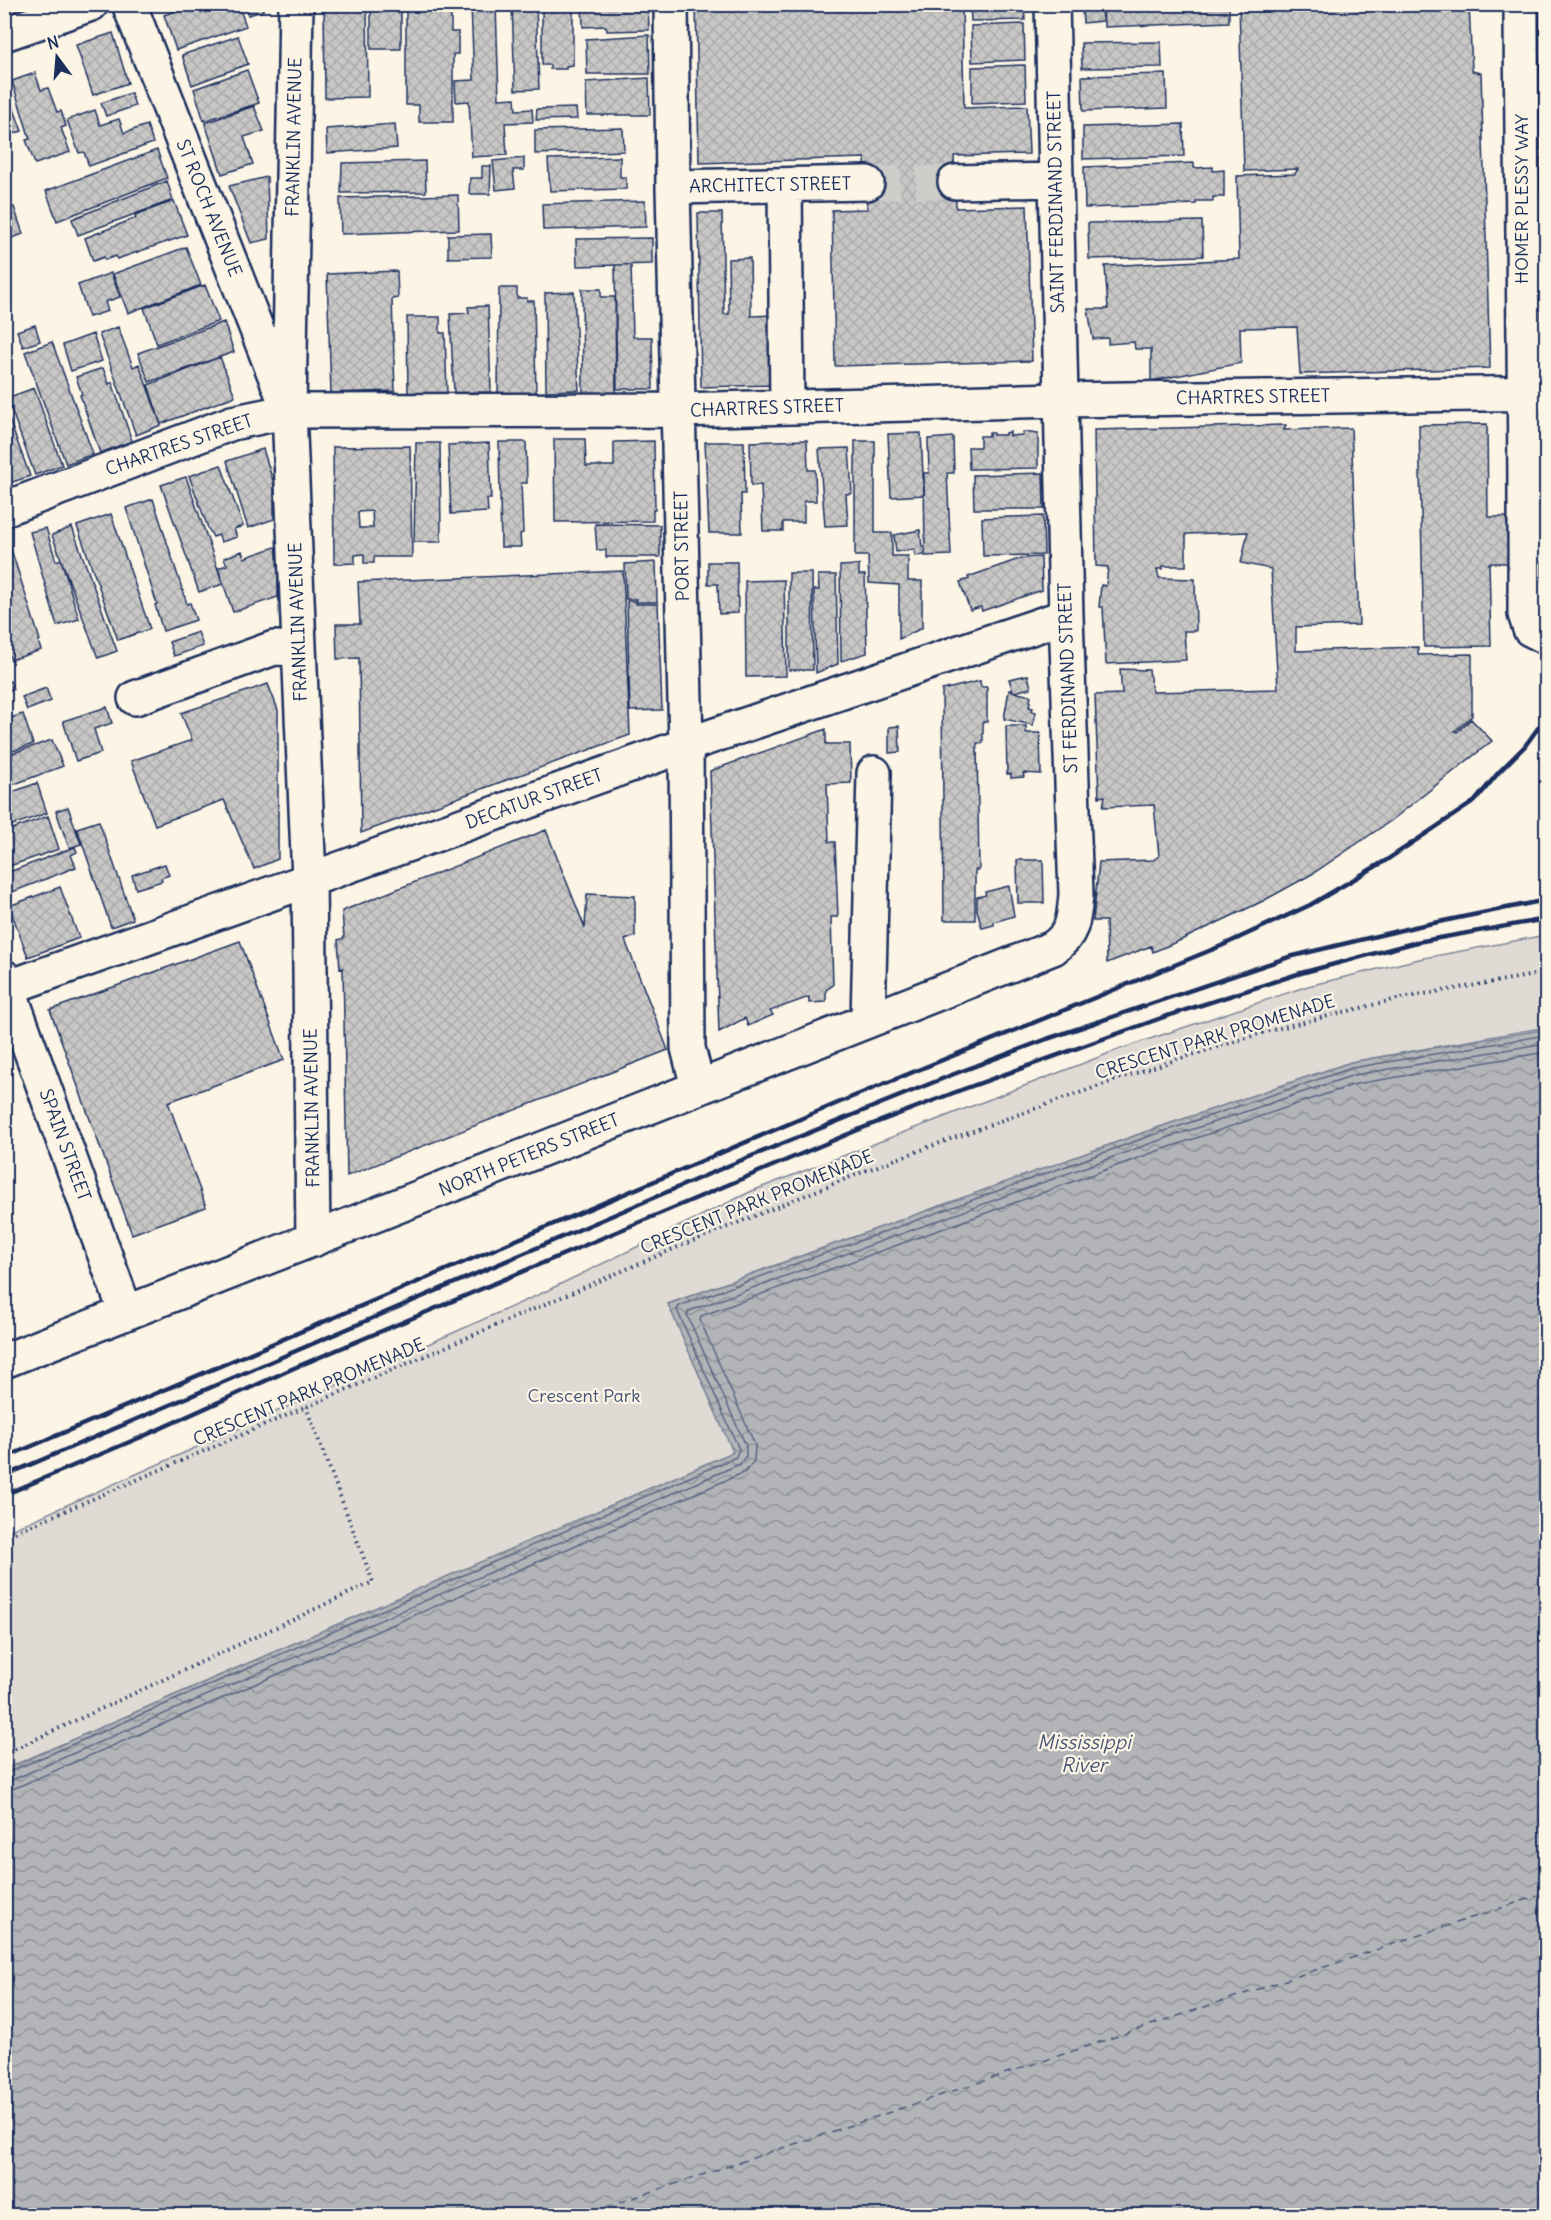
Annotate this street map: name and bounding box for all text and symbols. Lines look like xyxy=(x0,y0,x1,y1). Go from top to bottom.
north arrow xyxy=(27,27,87,87)
text: N xyxy=(45,31,61,54)
street label: FRANKLIN AVENUE xyxy=(281,57,306,217)
street label: SAINT FERDINAND STREET xyxy=(1042,90,1069,314)
street label: HOMER PLESSY WAY xyxy=(1510,114,1533,284)
street label: ST ROCH AVENUE xyxy=(171,136,247,280)
street label: ARCHITECT STREET xyxy=(689,172,851,197)
street label: CHARTRES STREET xyxy=(1176,384,1330,409)
street label: CHARTRES STREET xyxy=(690,393,844,422)
street label: CHARTRES STREET xyxy=(102,409,255,480)
street label: PORT STREET xyxy=(669,490,694,602)
street label: FRANKLIN AVENUE xyxy=(283,542,312,702)
street label: ST FERDINAND STREET xyxy=(1053,582,1082,774)
street label: DECATUR STREET xyxy=(462,763,606,834)
street label: CRESCENT PARK PROMENADE xyxy=(1092,989,1338,1084)
street label: FRANKLIN AVENUE xyxy=(299,1028,324,1188)
street label: SPAIN STREET xyxy=(35,1086,96,1204)
street label: NORTH PETERS STREET xyxy=(435,1108,622,1201)
street label: CRESCENT PARK PROMENADE xyxy=(637,1144,877,1259)
street label: CRESCENT PARK PROMENADE xyxy=(189,1332,428,1451)
park label: Crescent Park xyxy=(528,1384,640,1407)
water label: Mississippi River xyxy=(1037,1729,1133,1777)

